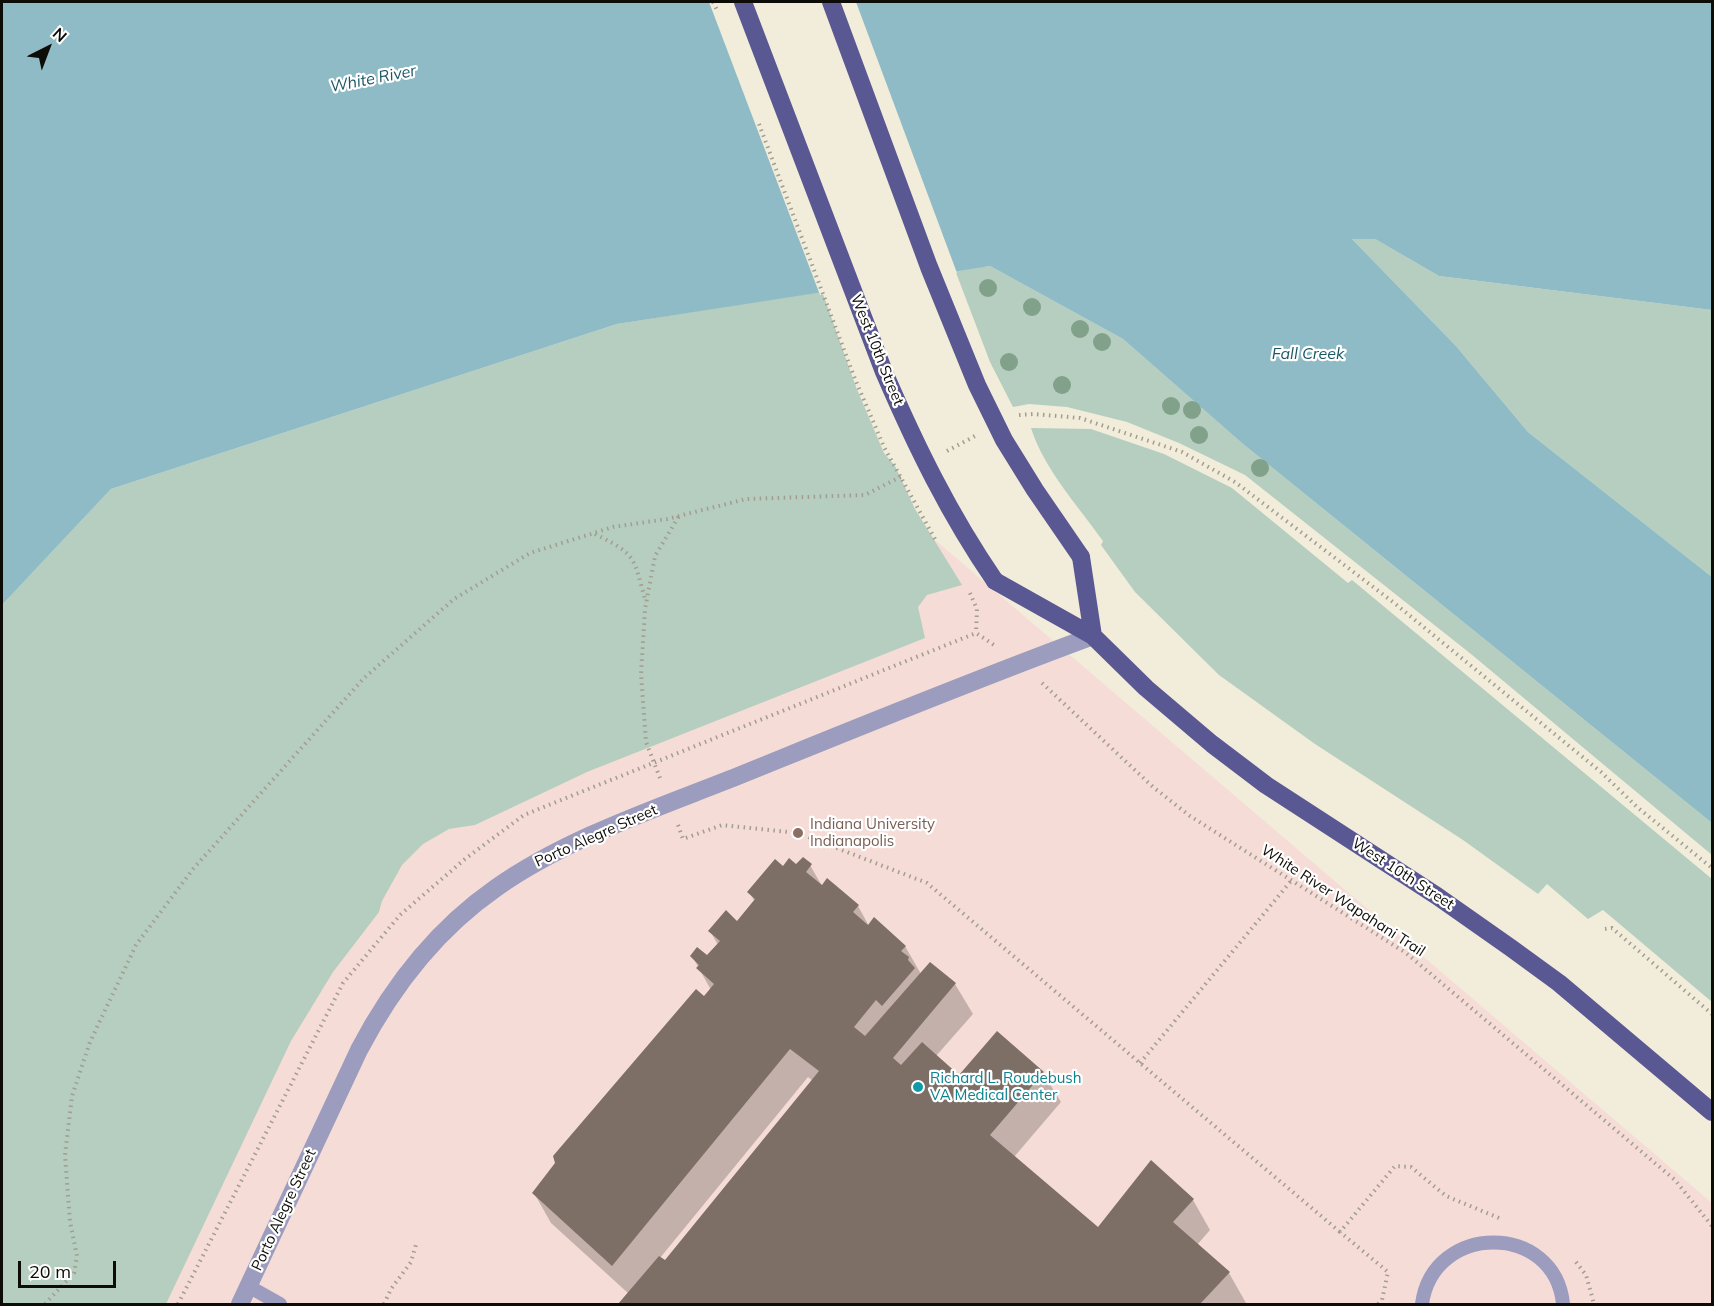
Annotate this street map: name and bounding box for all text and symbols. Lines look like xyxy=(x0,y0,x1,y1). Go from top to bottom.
north arrow xyxy=(18,18,78,78)
text: N xyxy=(49,23,71,46)
water label: White River xyxy=(328,61,418,97)
street label: West 10th Street xyxy=(847,292,907,408)
water label: Fall Creek xyxy=(1272,344,1344,364)
street label: Porto Alegre Street xyxy=(532,801,660,871)
place label: Indiana University Indianapolis xyxy=(810,815,935,850)
marker: Indiana University Indianapolis xyxy=(791,826,805,840)
street label: West 10th Street xyxy=(1349,834,1457,914)
street label: White River Wapahani Trail xyxy=(1258,841,1428,961)
place label: Richard L. Roudebush VA Medical Center xyxy=(930,1069,1082,1104)
marker: Richard L. Roudebush VA Medical Center xyxy=(911,1080,925,1094)
street label: Porto Alegre Street xyxy=(248,1146,320,1274)
scale bar xyxy=(21,1249,118,1287)
text: 20 m xyxy=(29,1260,71,1283)

